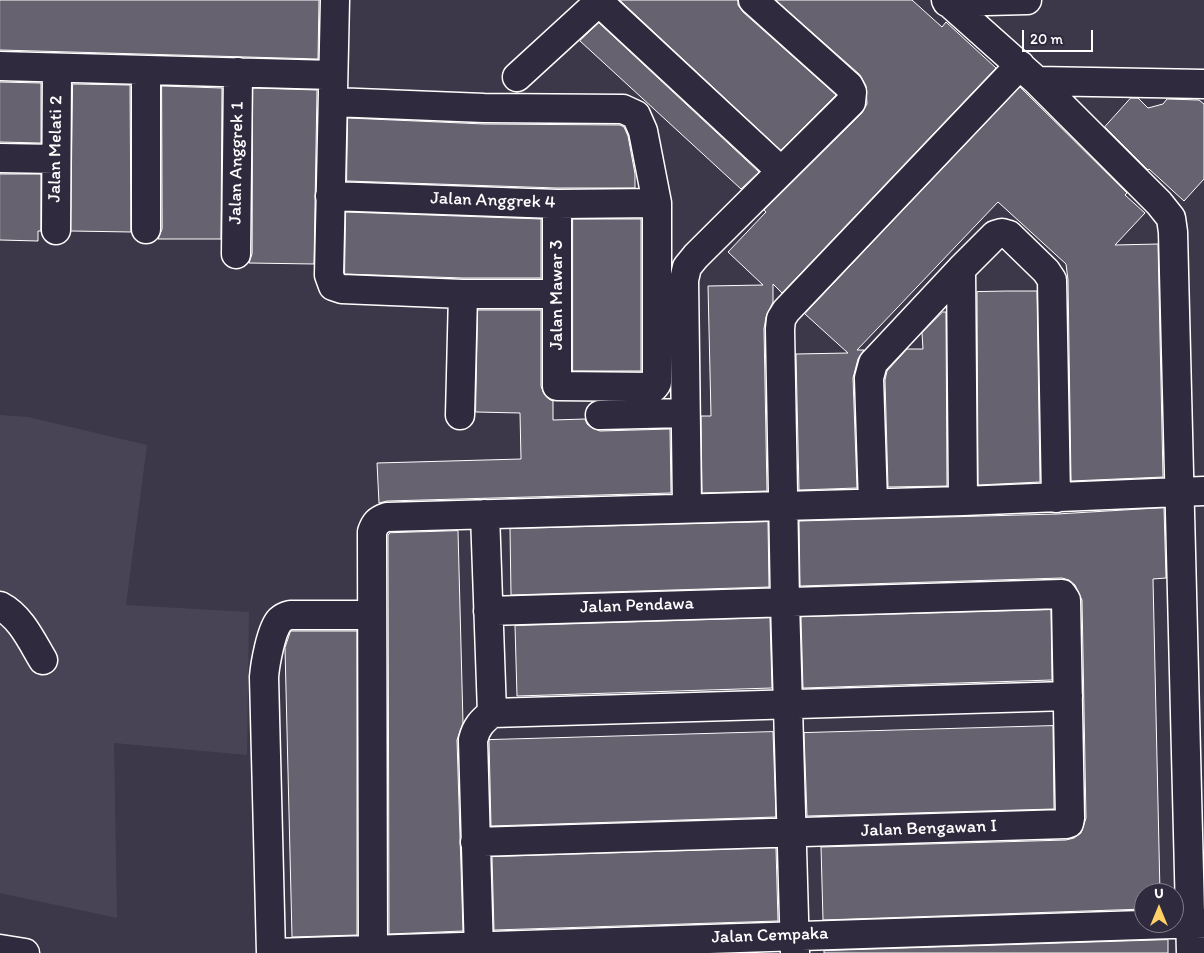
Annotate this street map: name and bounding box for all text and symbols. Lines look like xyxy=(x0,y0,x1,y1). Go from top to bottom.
scale bar xyxy=(1024,20,1095,52)
text: 20 m xyxy=(1030,30,1063,48)
street label: Jalan Melati 2 xyxy=(44,95,68,203)
street label: Jalan Anggrek 1 xyxy=(225,101,249,225)
street label: Jalan Anggrek 4 xyxy=(430,188,556,214)
street label: Jalan Mawar 3 xyxy=(546,240,568,350)
street label: Jalan Pendawa xyxy=(580,593,694,619)
street label: Jalan Bengawan I xyxy=(861,816,997,842)
north arrow xyxy=(1134,883,1184,933)
text: U xyxy=(1154,885,1164,902)
street label: Jalan Cempaka xyxy=(711,923,829,949)

